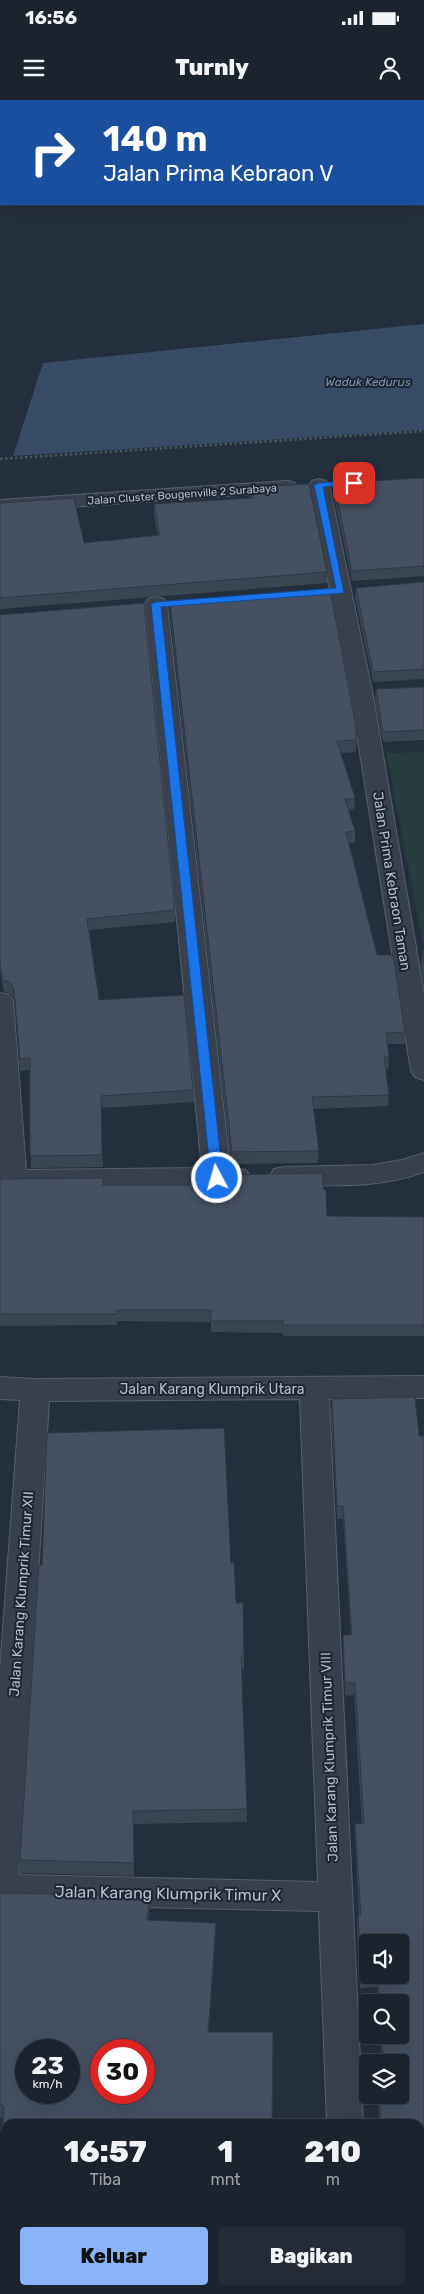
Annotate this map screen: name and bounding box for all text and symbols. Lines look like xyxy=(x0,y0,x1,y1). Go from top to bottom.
text: 16:56 xyxy=(25,6,77,29)
icon: menu xyxy=(20,54,48,82)
text: Turnly xyxy=(175,54,249,81)
icon: person xyxy=(376,54,404,82)
text: 140 m xyxy=(103,118,208,160)
icon: right xyxy=(20,120,85,185)
text: Jalan Prima Kebraon V xyxy=(103,160,334,187)
water label: Waduk Kedurus xyxy=(325,375,411,389)
pin xyxy=(333,462,375,504)
icon: arrive xyxy=(340,469,368,497)
street label: Jalan Cluster Bougenville 2 Surabaya xyxy=(87,481,277,508)
street label: Jalan Prima Kebraon Taman xyxy=(369,790,414,972)
position arrow xyxy=(190,1151,242,1203)
street label: Jalan Karang Klumprik Utara xyxy=(119,1381,305,1398)
street label: Jalan Karang Klumprik Timur XII xyxy=(6,1491,37,1697)
street label: Jalan Karang Klumprik Timur VIII xyxy=(317,1652,342,1862)
street label: Jalan Karang Klumprik Timur X xyxy=(54,1882,281,1905)
map controls xyxy=(359,1934,409,2104)
button: sound xyxy=(359,1934,409,1984)
button: search xyxy=(359,1994,409,2044)
speed limit sign: 30 xyxy=(90,2039,155,2104)
text: 23 xyxy=(31,2051,64,2080)
button: layers xyxy=(359,2054,409,2104)
text: km/h xyxy=(33,2077,62,2091)
text: 16:57 xyxy=(64,2134,147,2170)
text: 1 xyxy=(218,2134,233,2170)
text: 210 xyxy=(304,2134,361,2170)
text: Tiba xyxy=(90,2170,121,2189)
text: mnt xyxy=(210,2170,241,2189)
text: m xyxy=(326,2170,340,2189)
button: Keluar xyxy=(20,2227,208,2285)
button: Bagikan xyxy=(218,2227,405,2285)

